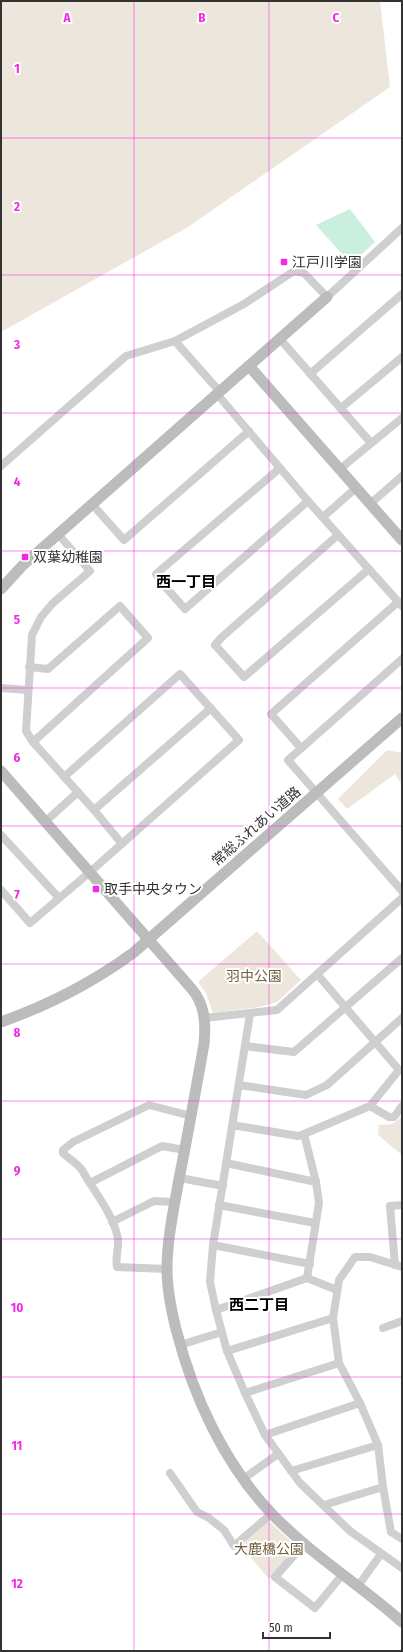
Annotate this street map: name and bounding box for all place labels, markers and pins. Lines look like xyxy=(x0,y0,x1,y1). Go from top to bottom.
place label: 江戸川学園 xyxy=(292,254,362,271)
marker: 江戸川学園 xyxy=(279,257,289,267)
place label: 双葉幼稚園 xyxy=(33,549,103,566)
marker: 双葉幼稚園 xyxy=(20,552,30,562)
place label: 取手中央タウン xyxy=(104,881,202,898)
marker: 取手中央タウン xyxy=(91,884,101,894)

